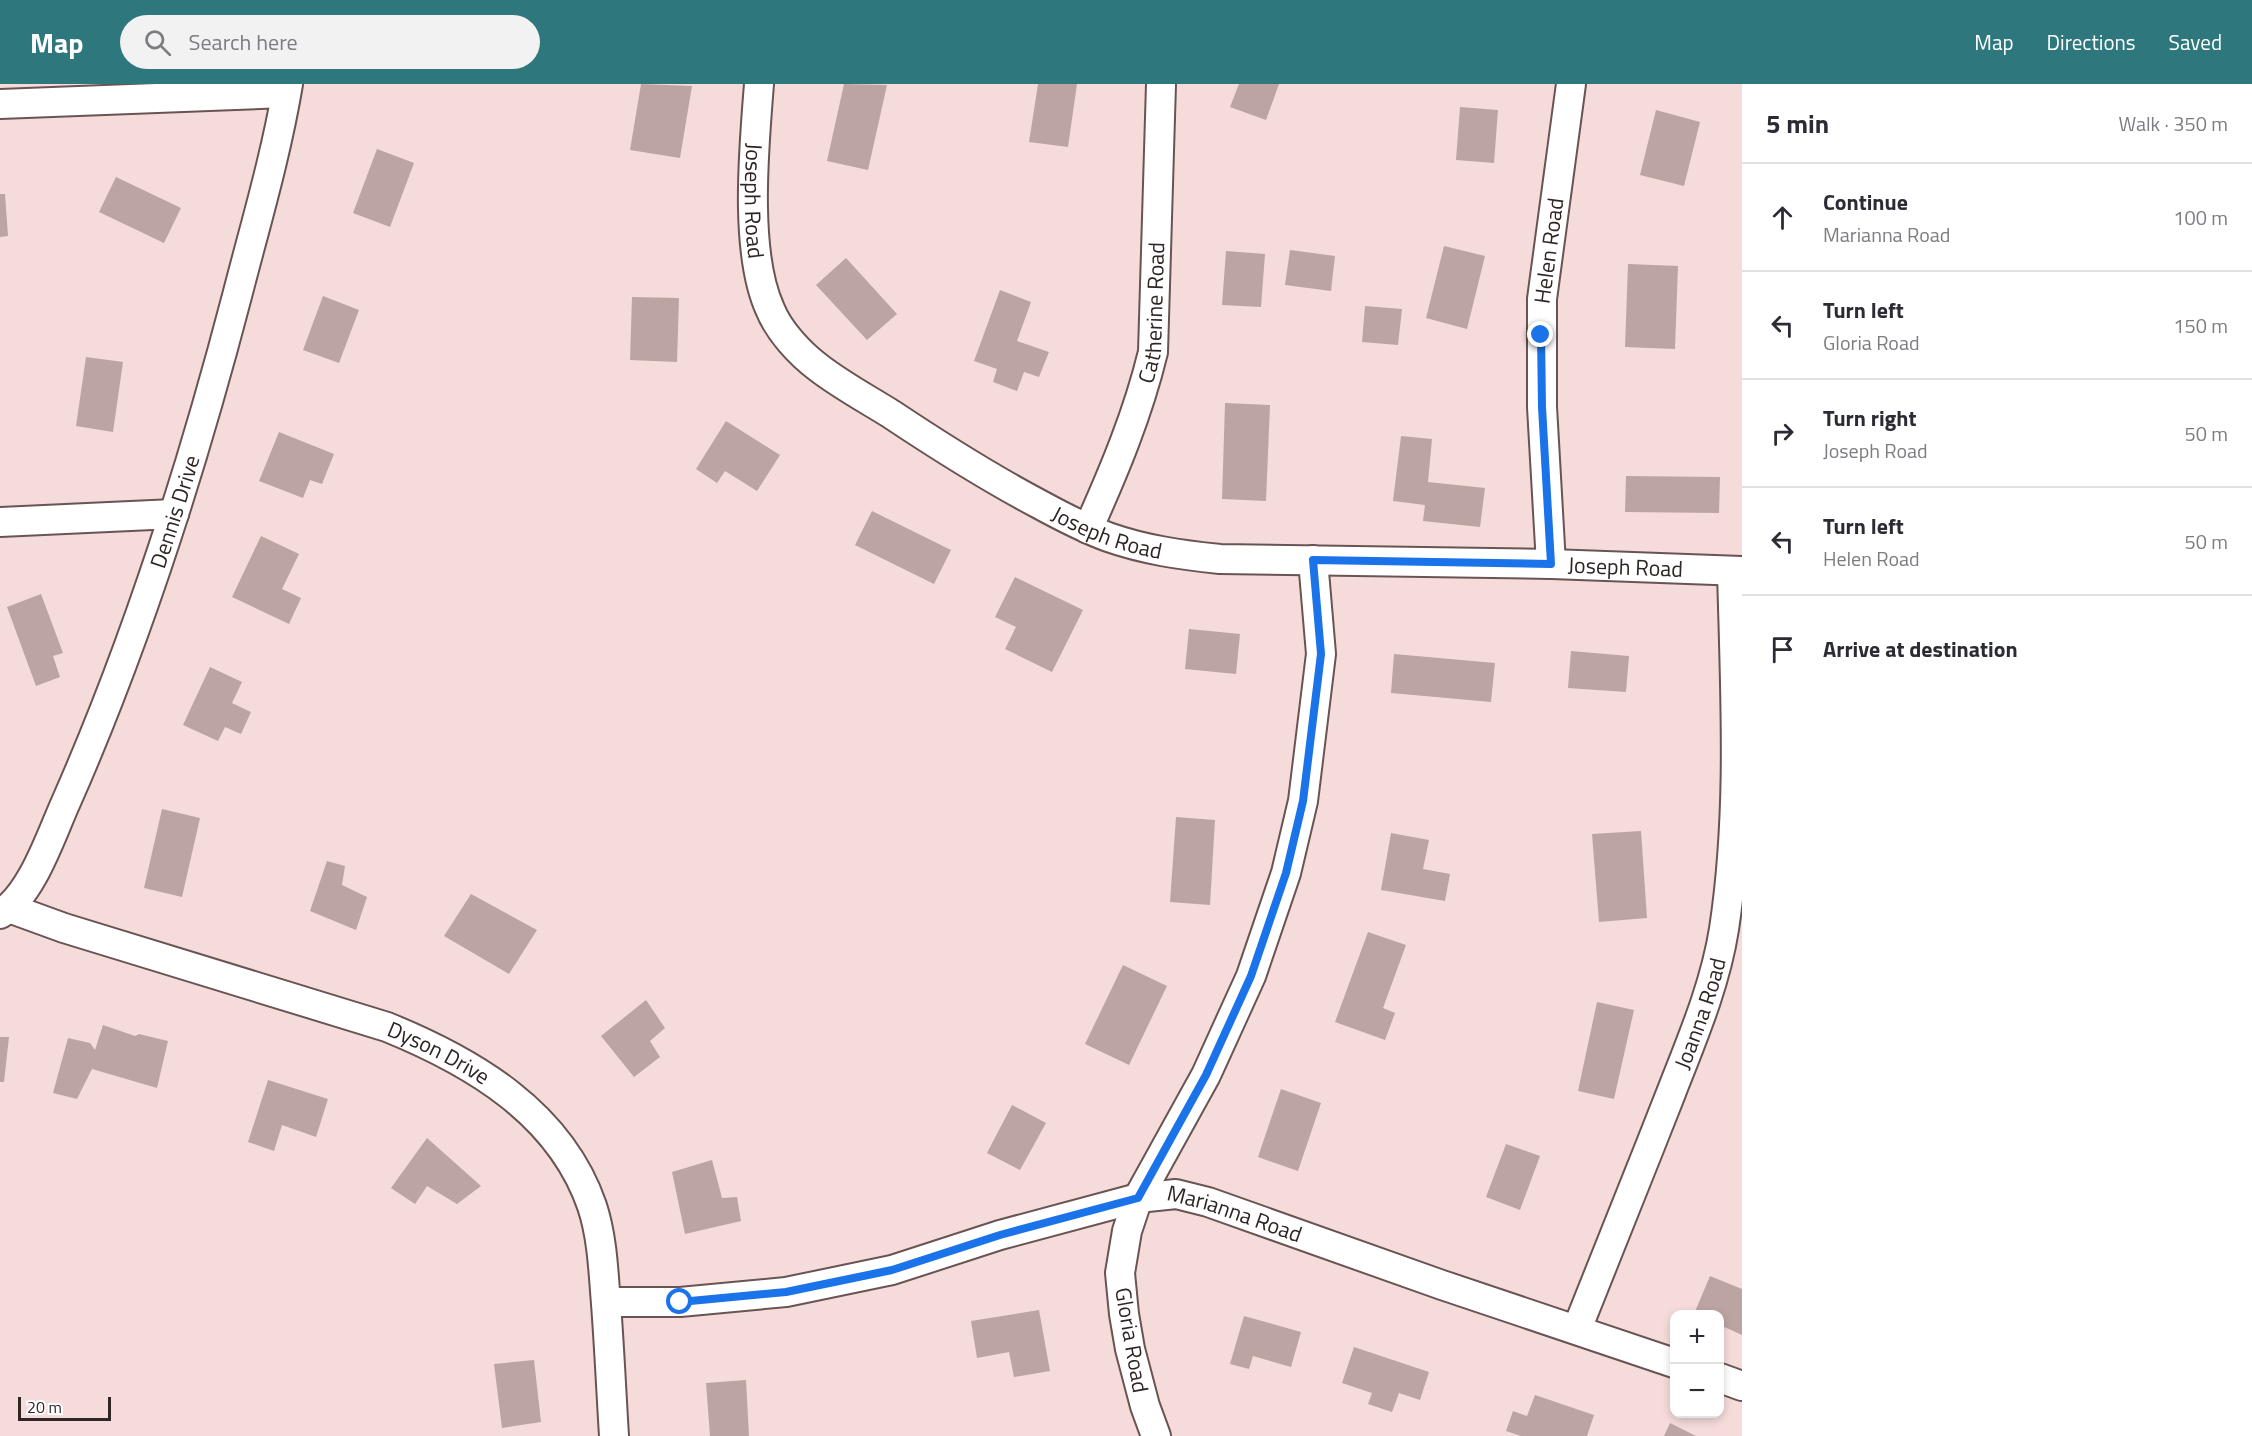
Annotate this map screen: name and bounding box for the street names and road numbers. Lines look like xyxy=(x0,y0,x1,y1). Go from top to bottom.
street label: Joseph Road xyxy=(736,142,773,260)
street label: Helen Road xyxy=(1525,196,1572,306)
street label: Catherine Road xyxy=(1128,242,1173,387)
street label: Dennis Drive xyxy=(141,451,208,573)
street label: Joseph Road xyxy=(1046,497,1165,568)
street label: Joseph Road xyxy=(1567,548,1684,586)
street label: Joanna Road xyxy=(1665,954,1735,1074)
street label: Dyson Drive xyxy=(382,1012,497,1093)
street label: Marianna Road xyxy=(1164,1175,1307,1251)
street label: Gloria Road xyxy=(1106,1285,1158,1395)

